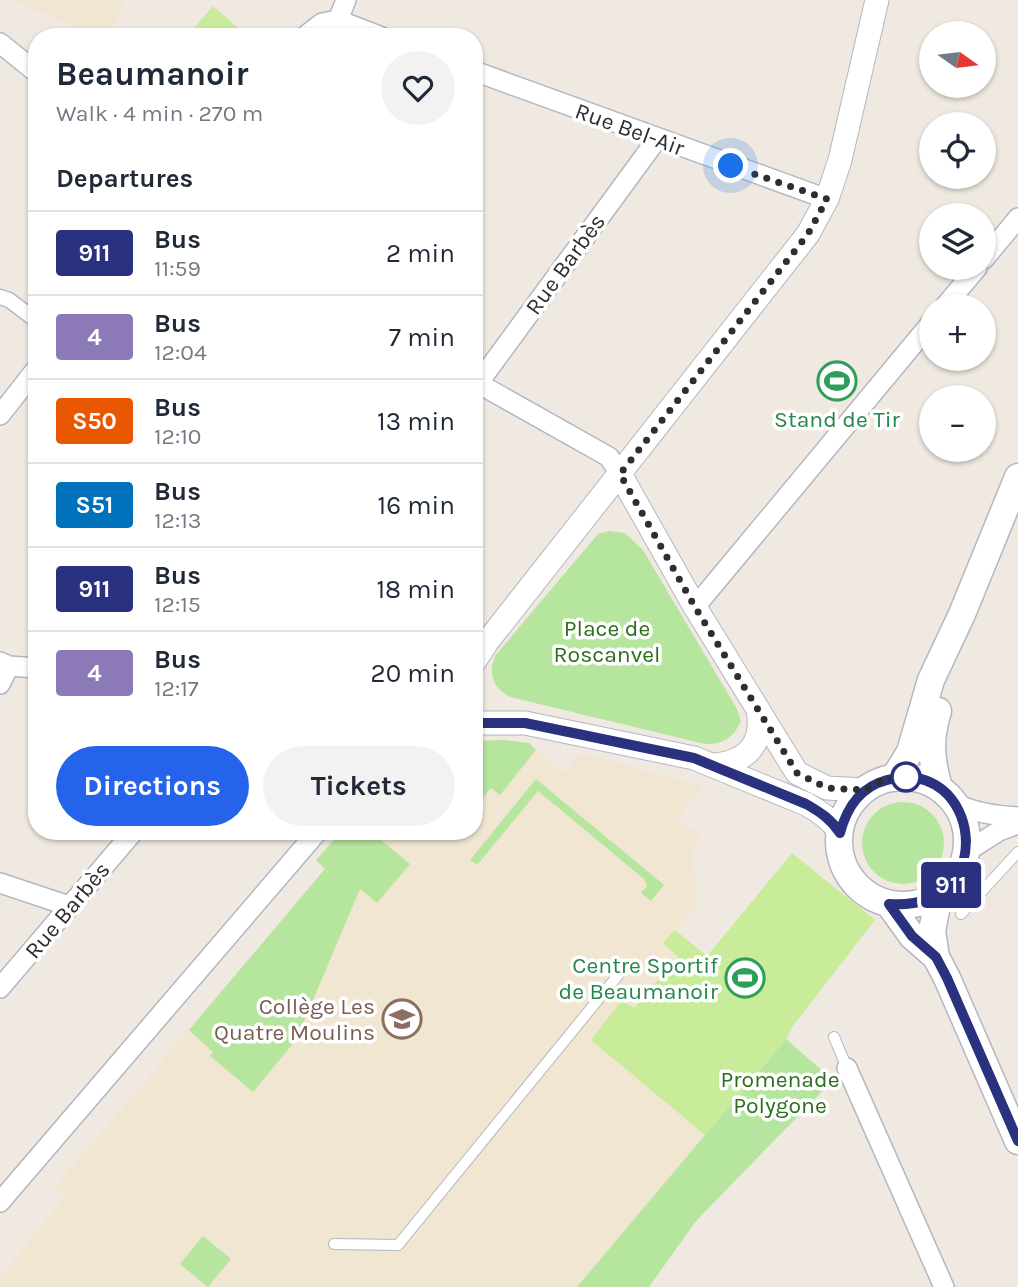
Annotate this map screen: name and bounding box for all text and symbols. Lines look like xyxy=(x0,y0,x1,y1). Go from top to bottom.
north arrow xyxy=(919,21,996,98)
map controls xyxy=(919,21,996,462)
button: heart xyxy=(381,51,455,125)
text: Beaumanoir xyxy=(56,55,249,93)
street label: Rue Bel-Air xyxy=(572,97,689,162)
text: Walk · 4 min · 270 m xyxy=(56,100,263,127)
button: locate xyxy=(919,112,996,189)
your location xyxy=(713,148,748,183)
text: Departures xyxy=(56,163,193,194)
button: layers xyxy=(919,203,996,280)
street label: Rue Barbès xyxy=(520,209,611,320)
text: Bus xyxy=(154,224,201,255)
text: 2 min xyxy=(386,238,455,269)
text: 911 xyxy=(79,239,110,267)
text: 11:59 xyxy=(154,255,201,282)
button: + xyxy=(919,294,996,371)
text: Bus xyxy=(154,308,201,339)
text: 7 min xyxy=(389,322,455,353)
text: 4 xyxy=(87,323,102,351)
text: 12:04 xyxy=(154,339,207,366)
sports icon: Stand de Tir xyxy=(816,360,858,402)
button: − xyxy=(919,385,996,462)
text: Bus xyxy=(154,392,201,423)
text: 13 min xyxy=(377,406,455,437)
place label: Stand de Tir xyxy=(774,406,901,433)
text: S50 xyxy=(72,407,117,435)
text: 12:10 xyxy=(154,423,201,450)
text: Bus xyxy=(154,476,201,507)
text: 16 min xyxy=(378,490,455,521)
text: S51 xyxy=(76,491,113,519)
text: 12:13 xyxy=(154,507,201,534)
text: Bus xyxy=(154,560,201,591)
text: 18 min xyxy=(376,574,455,605)
text: 911 xyxy=(79,575,110,603)
text: 12:15 xyxy=(154,591,201,618)
park label: Place de Roscanvel xyxy=(554,615,660,668)
text: Bus xyxy=(154,644,201,675)
text: 20 min xyxy=(371,658,455,689)
text: 4 xyxy=(87,659,102,687)
text: 12:17 xyxy=(154,675,199,702)
button: Directions xyxy=(56,746,249,826)
button: Tickets xyxy=(263,746,455,826)
unlabelled marker xyxy=(891,762,921,792)
street label: Rue Barbès xyxy=(19,856,116,964)
line badge: 911 xyxy=(911,862,991,908)
text: 911 xyxy=(935,871,967,899)
place label: Centre Sportif de Beaumanoir xyxy=(559,952,719,1005)
sports icon: Centre Sportif de Beaumanoir xyxy=(724,957,766,999)
place label: Collège Les Quatre Moulins xyxy=(214,993,375,1046)
school or university icon: Collège Les Quatre Moulins xyxy=(381,998,423,1040)
park label: Promenade Polygone xyxy=(721,1066,839,1119)

